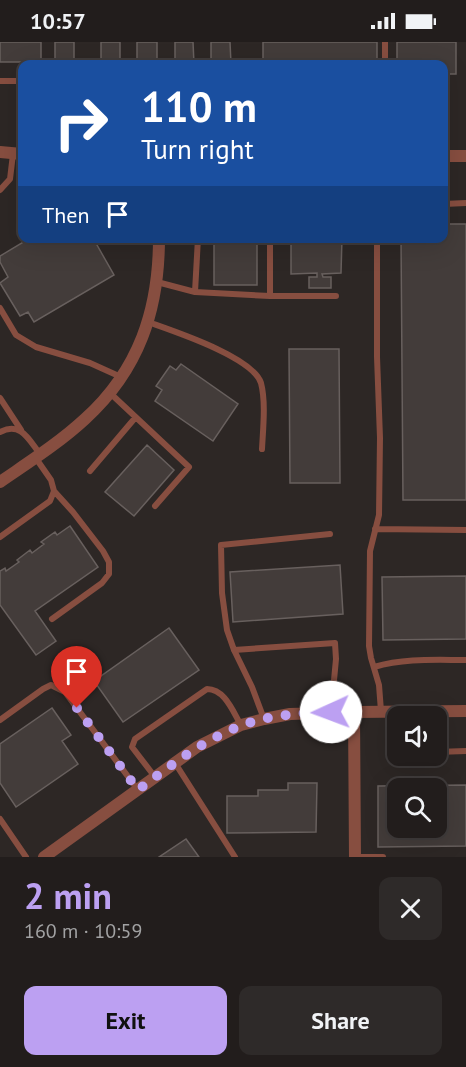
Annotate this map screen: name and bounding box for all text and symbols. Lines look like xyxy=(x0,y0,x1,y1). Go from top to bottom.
text: 10:57 xyxy=(30,7,86,35)
text: 110 m xyxy=(141,79,257,134)
icon: right xyxy=(42,84,120,162)
text: Turn right xyxy=(141,132,254,166)
icon: arrive xyxy=(101,198,134,231)
text: Then xyxy=(42,201,89,229)
pin xyxy=(51,646,102,708)
icon: arrive xyxy=(60,655,93,688)
position arrow xyxy=(299,680,363,744)
map controls xyxy=(387,706,447,838)
button: sound xyxy=(387,706,447,766)
button: search xyxy=(387,778,447,838)
text: 2 min xyxy=(24,872,112,919)
button: close xyxy=(379,877,442,940)
text: 160 m · 10:59 xyxy=(24,918,142,944)
button: Exit xyxy=(24,986,227,1055)
button: Share xyxy=(239,986,442,1055)

